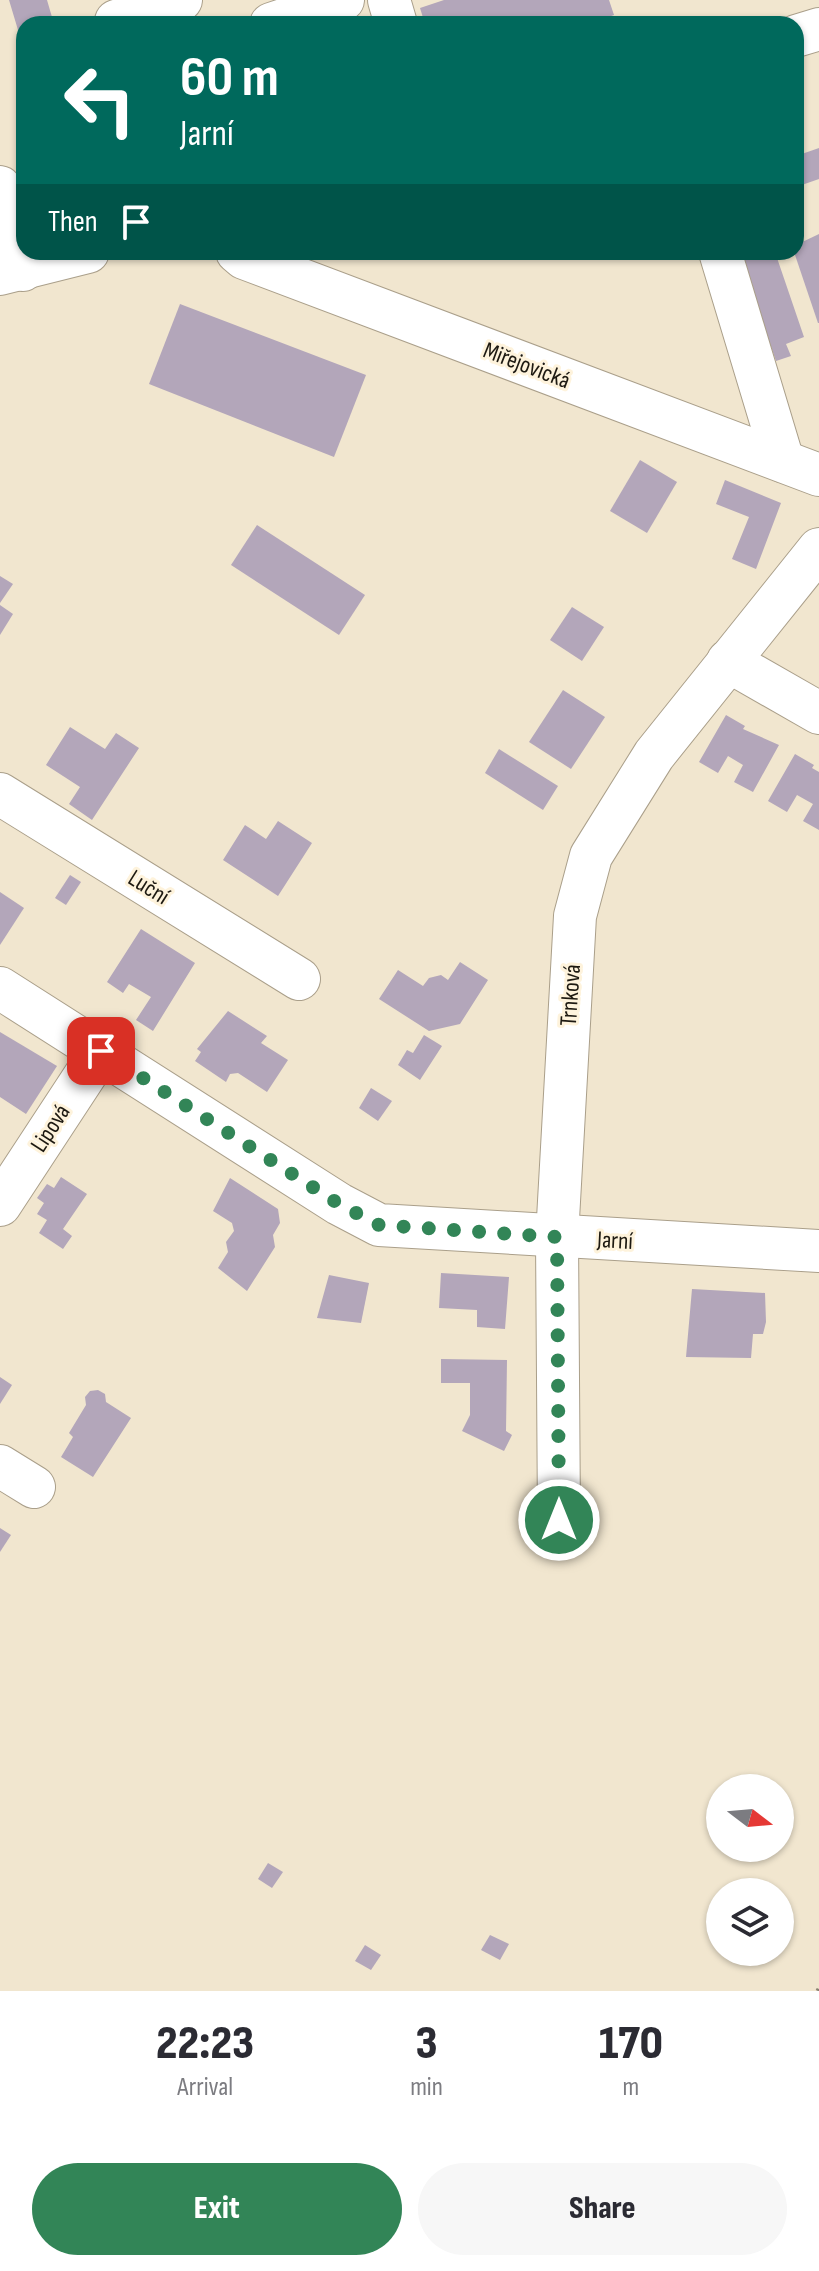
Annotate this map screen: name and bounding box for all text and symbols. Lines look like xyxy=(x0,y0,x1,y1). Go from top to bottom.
text: 60 m xyxy=(180,45,279,112)
icon: left xyxy=(48,48,152,152)
text: Jarní xyxy=(180,113,234,156)
icon: arrive xyxy=(114,200,158,244)
text: Then xyxy=(48,204,98,240)
street label: Miřejovická xyxy=(479,336,574,395)
street label: Luční xyxy=(123,864,175,911)
street label: Trnková xyxy=(554,963,587,1027)
pin xyxy=(67,1017,135,1085)
icon: arrive xyxy=(79,1029,123,1073)
street label: Lipová xyxy=(24,1099,77,1158)
street label: Jarní xyxy=(595,1225,634,1256)
position arrow xyxy=(517,1478,601,1562)
north arrow xyxy=(706,1774,794,1862)
map controls xyxy=(706,1774,794,1966)
button: layers xyxy=(706,1878,794,1966)
text: 22:23 xyxy=(156,2015,254,2072)
text: 3 xyxy=(415,2015,438,2072)
text: 170 xyxy=(599,2015,663,2072)
text: Arrival xyxy=(177,2072,233,2103)
text: min xyxy=(410,2072,443,2103)
text: m xyxy=(623,2072,639,2103)
button: Exit xyxy=(32,2163,402,2255)
button: Share xyxy=(418,2163,787,2255)

